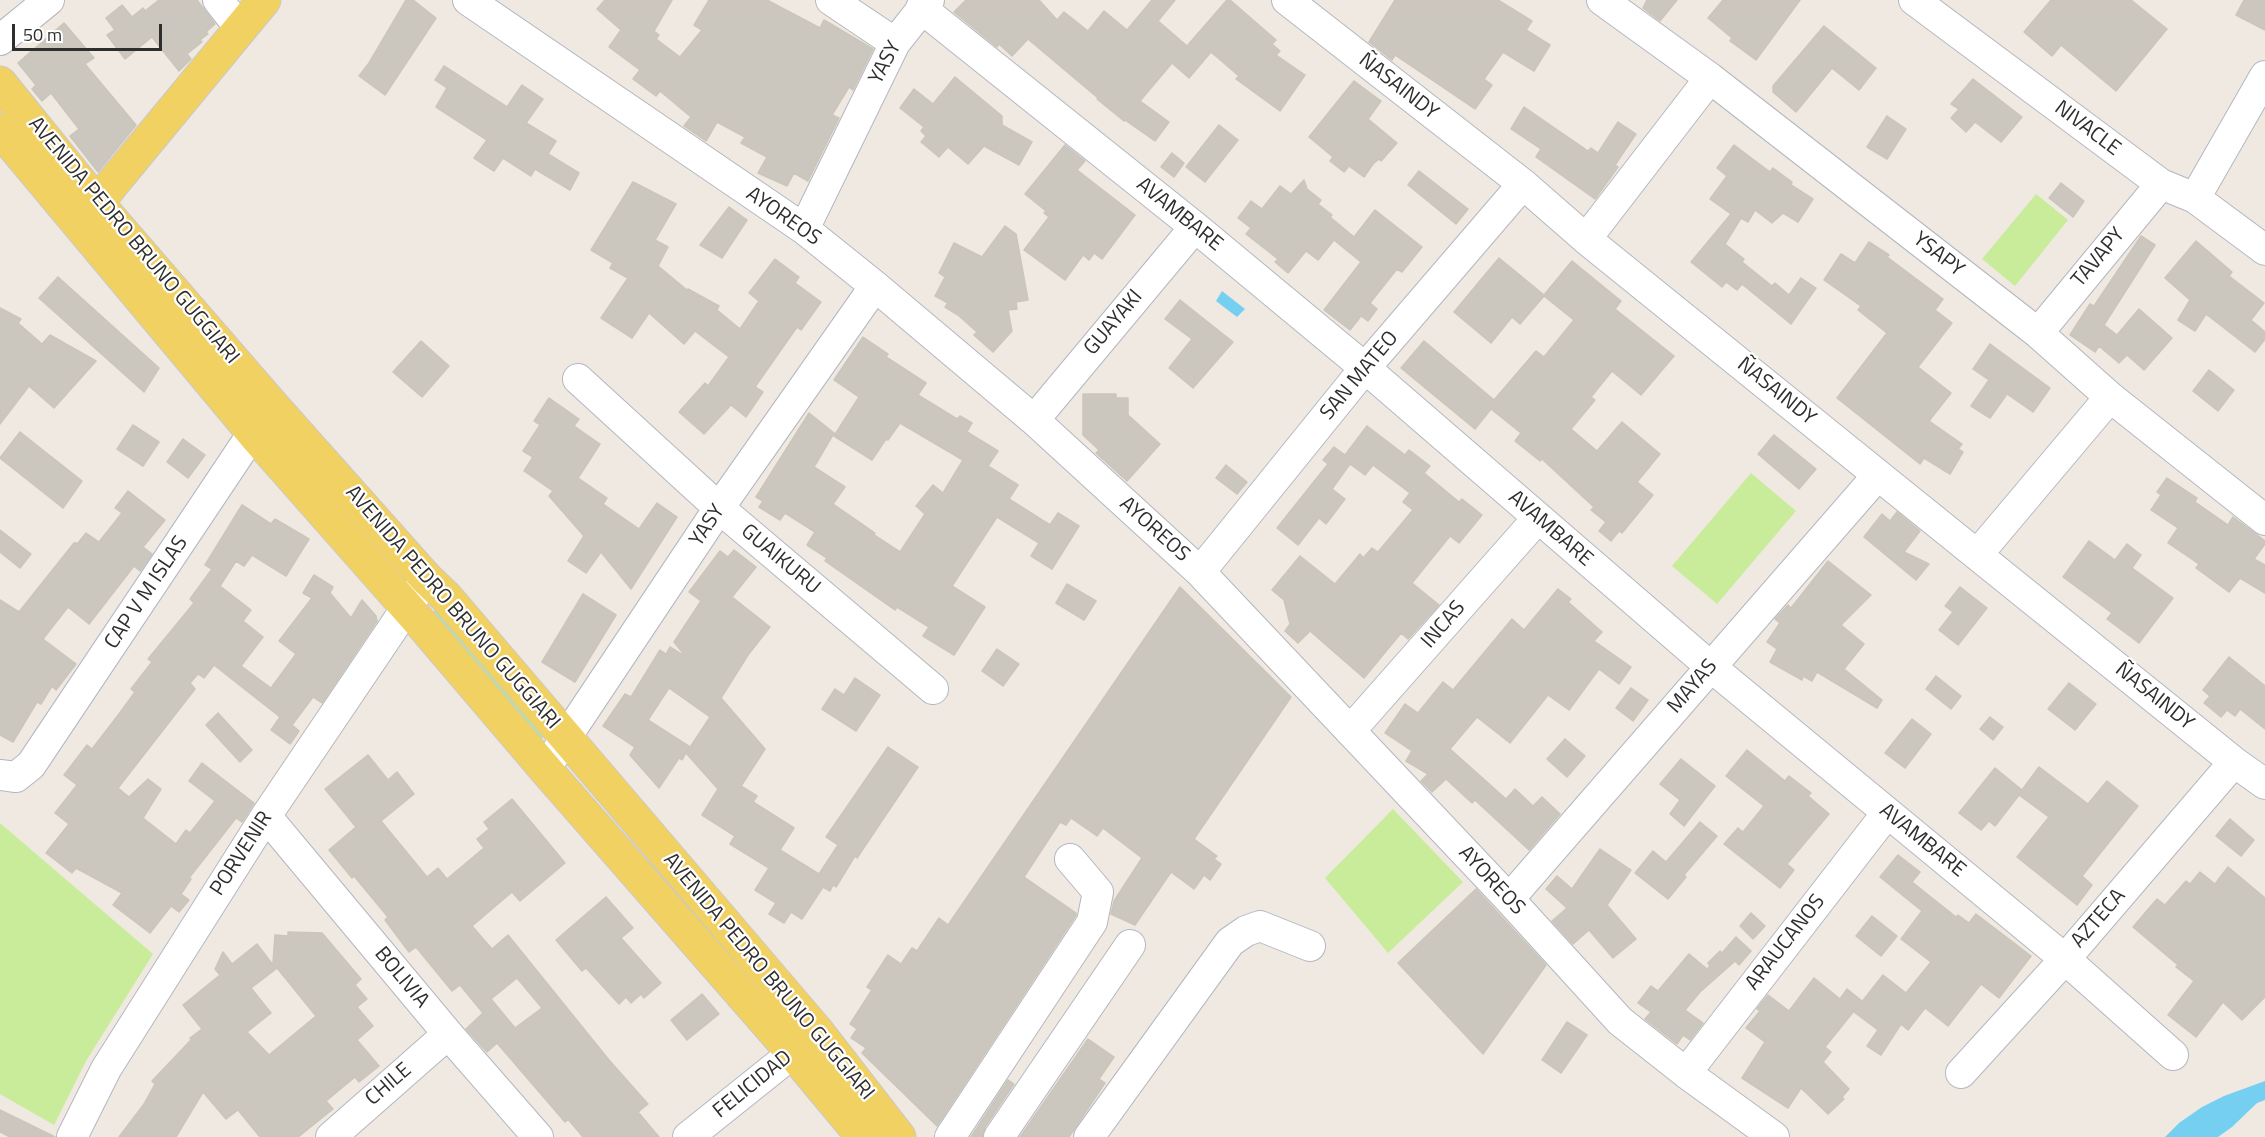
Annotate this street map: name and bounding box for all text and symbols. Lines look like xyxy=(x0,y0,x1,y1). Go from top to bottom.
scale bar xyxy=(15,12,165,50)
text: 50 m xyxy=(23,21,62,48)
street label: YASY xyxy=(864,37,908,89)
street label: ÑASAINDY xyxy=(1353,48,1443,126)
street label: NIVACLE xyxy=(2049,96,2125,162)
street label: AVENIDA PEDRO BRUNO GUGGIARI xyxy=(22,112,244,370)
street label: AVAMBARE xyxy=(1131,173,1227,257)
street label: AYOREOS xyxy=(741,182,825,252)
street label: TAVAPY xyxy=(2067,223,2131,293)
street label: YSAPY xyxy=(1907,227,1969,283)
street label: GUAYAKI xyxy=(1079,285,1149,361)
street label: SAN MATEO xyxy=(1316,327,1404,425)
street label: ÑASAINDY xyxy=(1732,353,1820,431)
street label: AVENIDA PEDRO BRUNO GUGGIARI xyxy=(339,481,565,735)
street label: AVAMBARE xyxy=(1503,486,1597,572)
street label: AYOREOS xyxy=(1114,492,1194,568)
street label: YASY xyxy=(685,500,731,552)
street label: GUAIKURU xyxy=(735,520,825,600)
street label: CAP V M ISLAS xyxy=(100,532,194,654)
street label: INCAS xyxy=(1417,596,1471,654)
street label: MAYAS xyxy=(1663,655,1723,719)
street label: ÑASAINDY xyxy=(2110,658,2198,736)
street label: AVAMBARE xyxy=(1874,799,1970,883)
street label: PORVENIR xyxy=(206,807,278,901)
street label: AYOREOS xyxy=(1453,841,1529,921)
street label: AVENIDA PEDRO BRUNO GUGGIARI xyxy=(657,848,879,1106)
street label: AZTECA xyxy=(2066,884,2132,954)
street label: ARAUCANOS xyxy=(1741,890,1831,996)
street label: BOLIVIA xyxy=(368,942,434,1014)
street label: FELICIDAD xyxy=(709,1046,797,1124)
street label: CHILE xyxy=(361,1058,417,1112)

